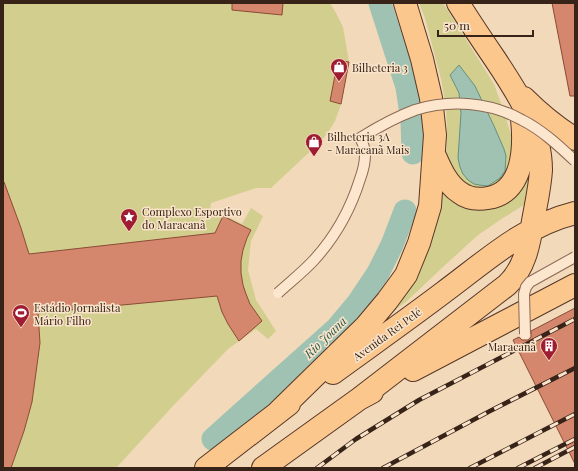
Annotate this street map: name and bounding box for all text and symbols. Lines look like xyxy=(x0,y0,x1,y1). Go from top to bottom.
scale bar xyxy=(438,12,533,38)
text: 50 m xyxy=(444,17,470,33)
shop icon: Bilheteria 3 xyxy=(329,57,349,82)
place label: Bilheteria 3 xyxy=(352,60,408,75)
place label: Bilheteria 3A - Maracanã Mais xyxy=(327,129,409,157)
shop icon: Bilheteria 3A - Maracanã Mais xyxy=(304,132,324,157)
place label: Complexo Esportivo do Maracanã xyxy=(142,204,242,232)
place icon: Complexo Esportivo do Maracanã xyxy=(119,207,139,232)
place label: Estádio Jornalista Mário Filho xyxy=(34,300,121,328)
sports icon: Estádio Jornalista Mário Filho xyxy=(11,303,31,328)
street label: Avenida Rei Pelé xyxy=(349,304,425,365)
water label: Rio Joana xyxy=(300,313,350,362)
building icon: Maracanã xyxy=(539,336,559,361)
place label: Maracanã xyxy=(488,339,537,354)

